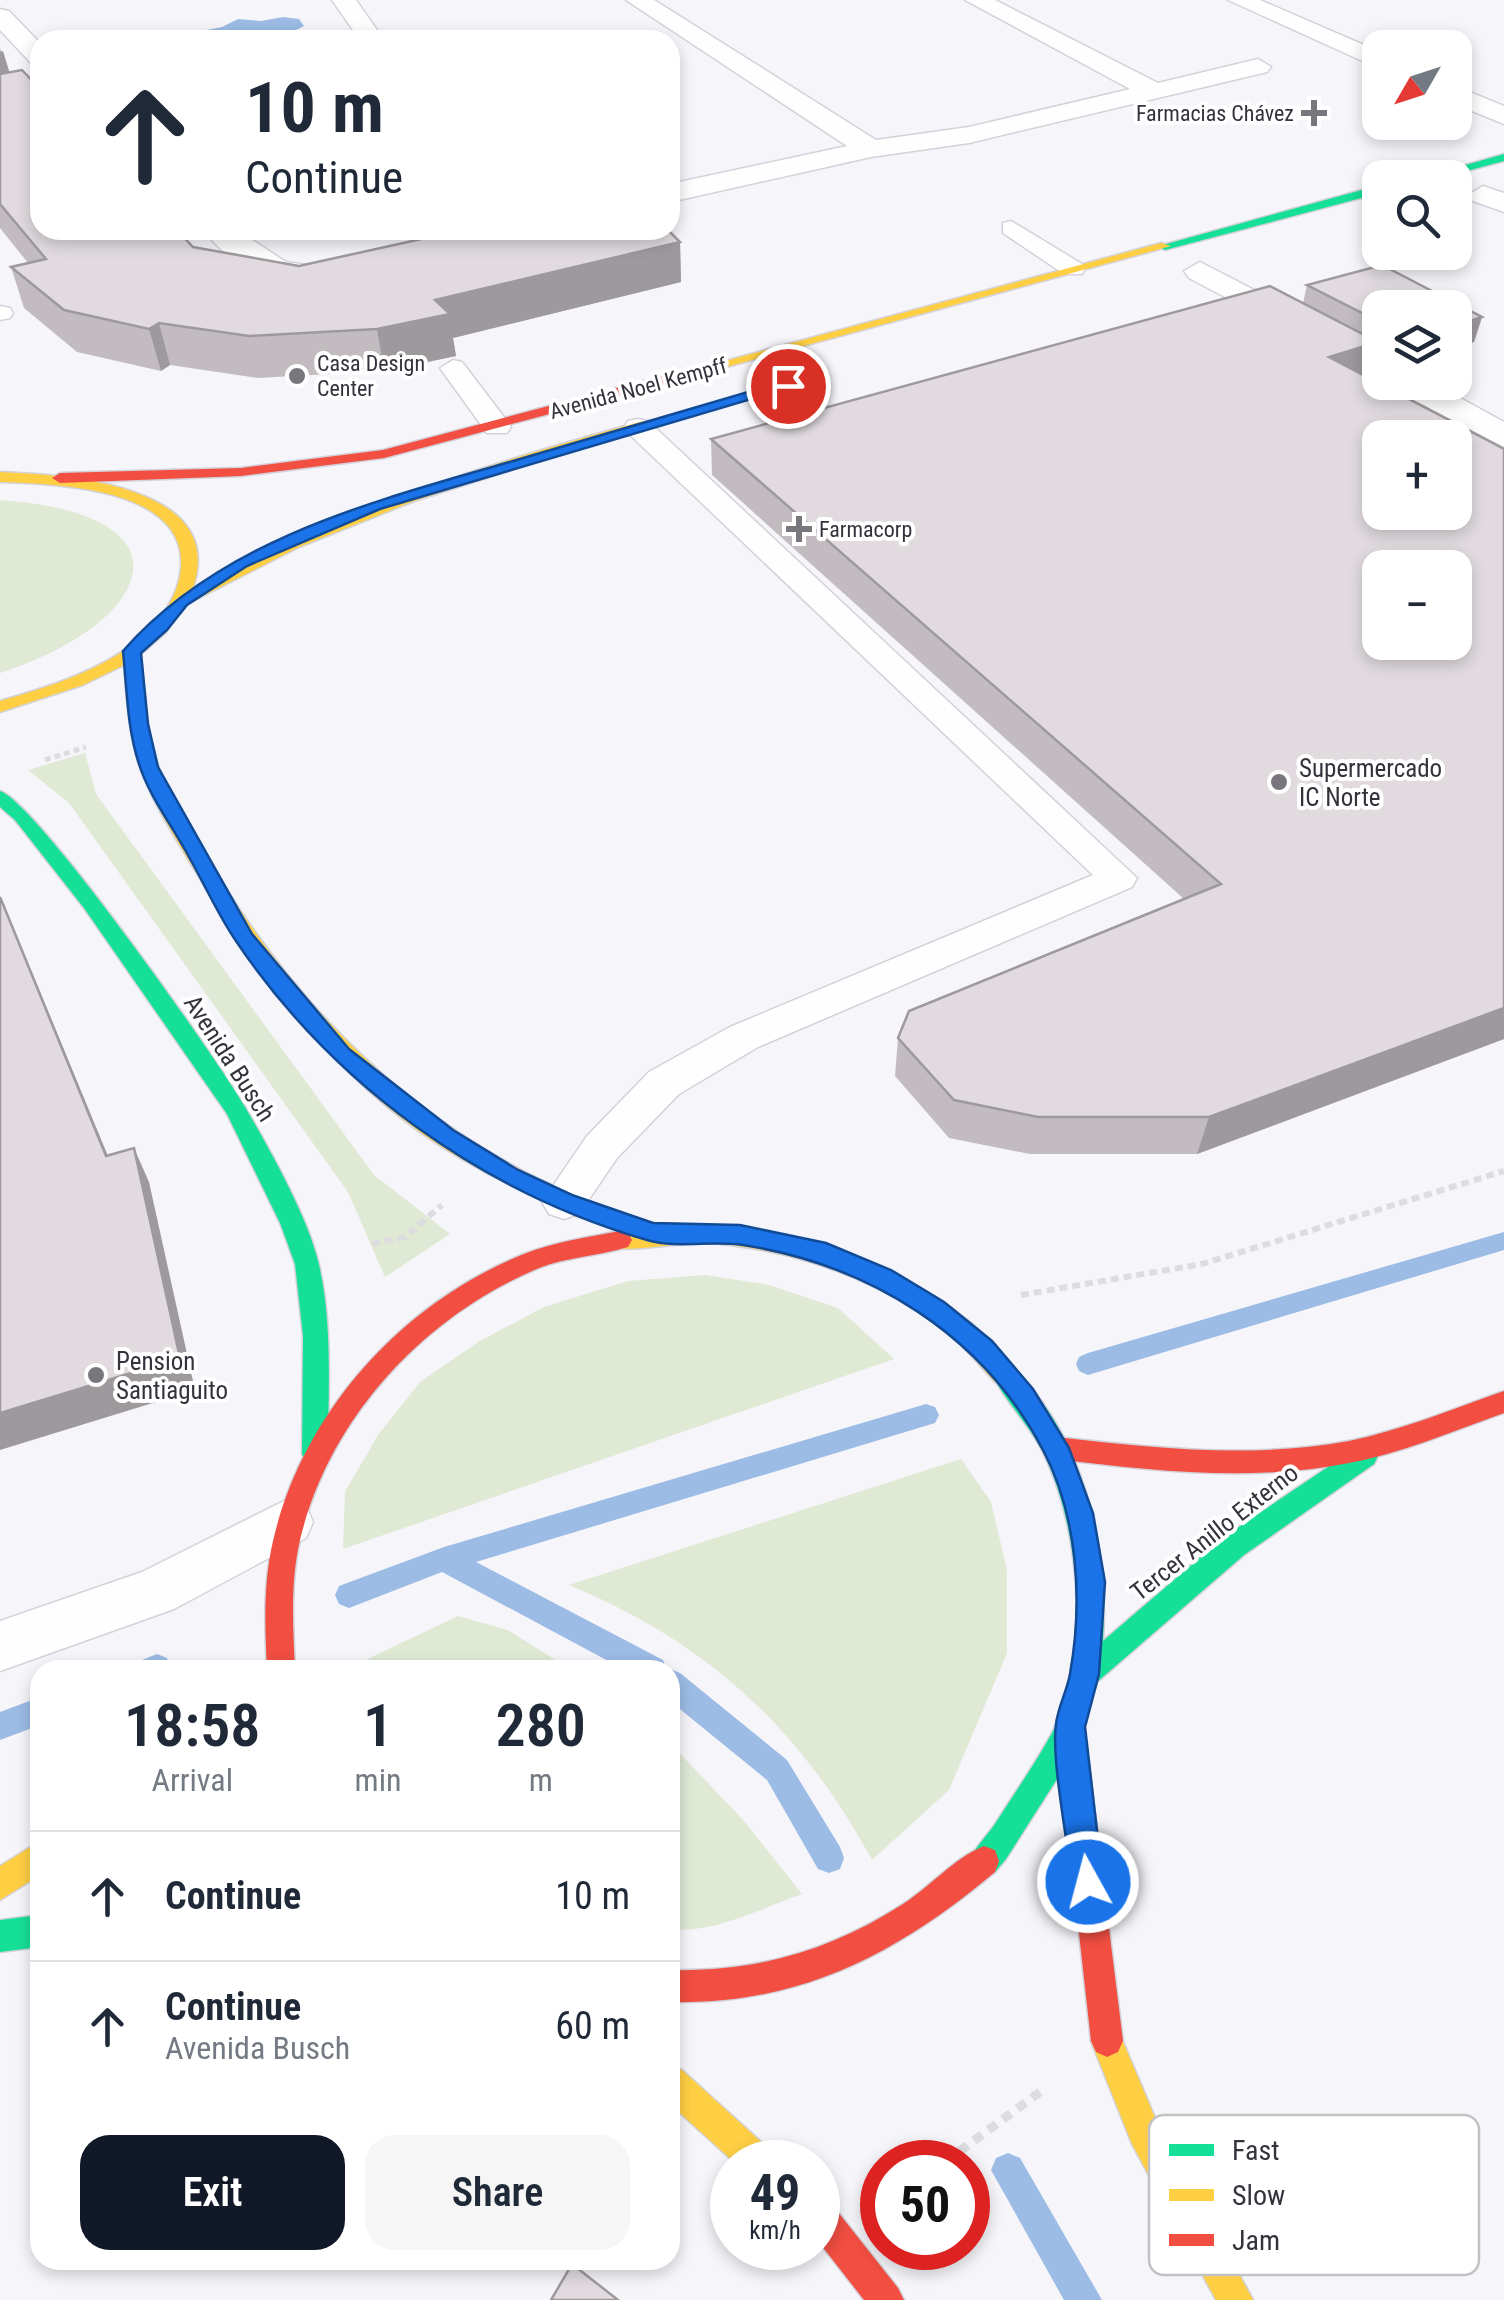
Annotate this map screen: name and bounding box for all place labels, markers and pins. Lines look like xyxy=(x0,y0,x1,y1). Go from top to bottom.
place label: Farmacias Chávez xyxy=(1136,101,1294,126)
marker: Farmacias Chávez xyxy=(1303,102,1325,124)
pin xyxy=(746,344,831,429)
place label: Casa Design Center xyxy=(317,351,425,401)
marker: Casa Design Center xyxy=(286,365,308,387)
place label: Farmacorp xyxy=(819,517,912,542)
marker: Farmacorp xyxy=(788,518,810,540)
place label: Supermercado IC Norte xyxy=(1299,754,1442,812)
marker: Supermercado IC Norte xyxy=(1268,771,1290,793)
place label: Pension Santiaguito xyxy=(116,1347,228,1405)
marker: Pension Santiaguito xyxy=(85,1364,107,1386)

